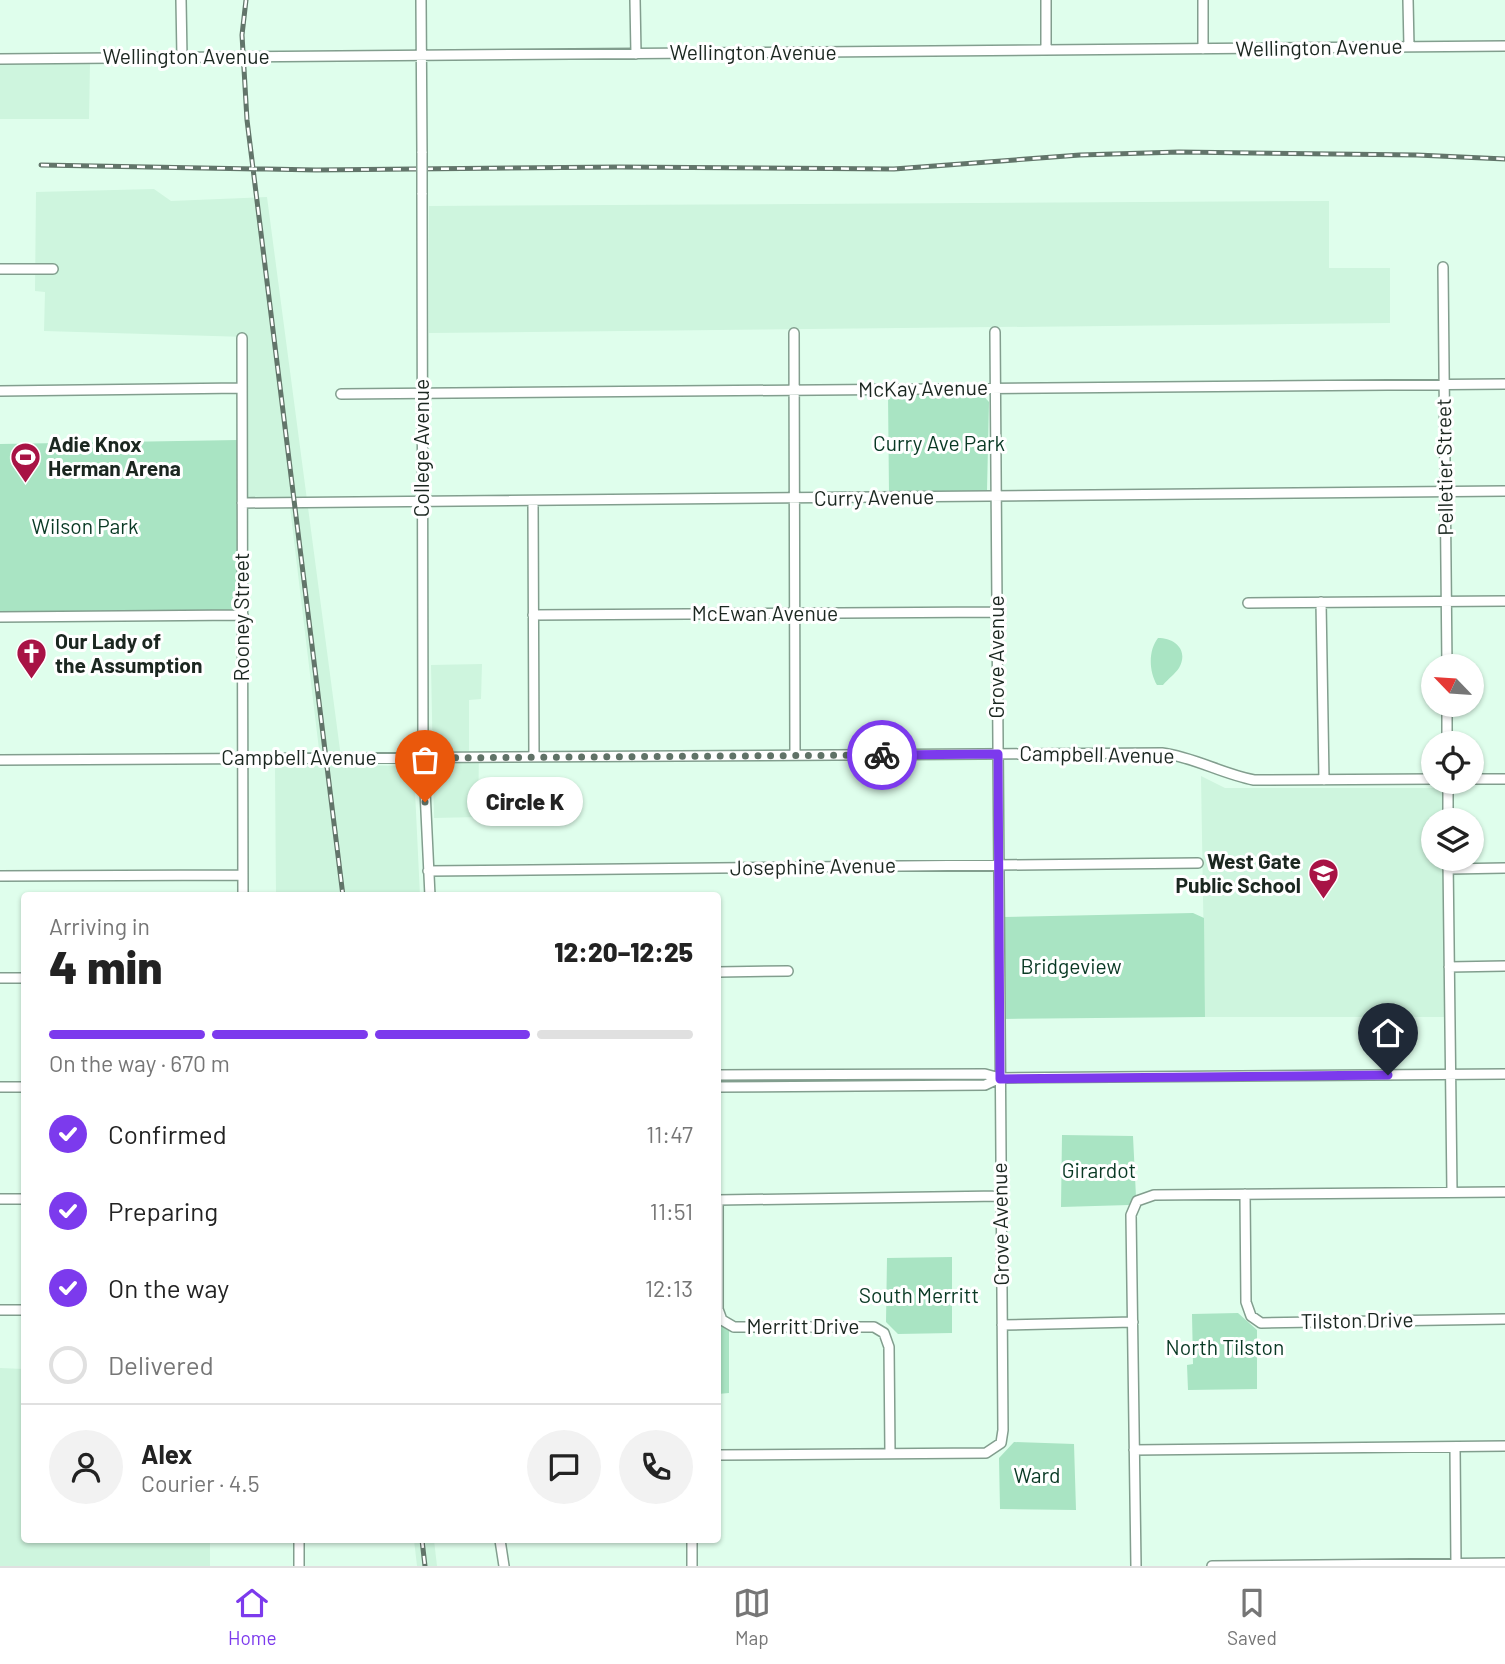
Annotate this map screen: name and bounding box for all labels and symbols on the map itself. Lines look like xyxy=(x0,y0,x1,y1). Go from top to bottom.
street label: Wellington Avenue xyxy=(1235,33,1403,60)
street label: Wellington Avenue xyxy=(669,39,837,64)
street label: Wellington Avenue xyxy=(102,43,270,68)
street label: McKay Avenue xyxy=(858,374,988,401)
street label: College Avenue xyxy=(408,379,433,517)
street label: Pelletier Street xyxy=(1430,398,1457,536)
park label: Curry Ave Park xyxy=(873,430,1005,455)
place label: Adie Knox Herman Arena xyxy=(48,431,181,480)
sports icon: Adie Knox Herman Arena xyxy=(8,440,42,484)
street label: Curry Avenue xyxy=(814,483,934,510)
park label: Wilson Park xyxy=(32,513,138,538)
street label: Rooney Street xyxy=(228,553,253,681)
street label: Grove Avenue xyxy=(983,595,1008,719)
street label: McEwan Avenue xyxy=(692,600,838,625)
place label: Our Lady of the Assumption xyxy=(55,628,203,677)
church icon: Our Lady of the Assumption xyxy=(15,637,49,681)
north arrow xyxy=(1421,654,1484,718)
courier xyxy=(847,720,917,790)
pin xyxy=(395,730,455,802)
street label: Campbell Avenue xyxy=(1019,740,1175,767)
street label: Campbell Avenue xyxy=(221,744,377,769)
callout: Circle K xyxy=(467,778,582,826)
place label: West Gate Public School xyxy=(1175,848,1301,897)
street label: Josephine Avenue xyxy=(730,852,896,879)
school or university icon: West Gate Public School xyxy=(1307,857,1341,901)
park label: Bridgeview xyxy=(1020,953,1122,978)
pin xyxy=(1358,1003,1418,1075)
park label: Girardot xyxy=(1062,1157,1136,1182)
street label: Grove Avenue xyxy=(986,1162,1013,1286)
park label: South Merritt xyxy=(859,1282,979,1307)
street label: Tilston Drive xyxy=(1300,1306,1414,1333)
street label: Merritt Drive xyxy=(746,1313,860,1338)
park label: North Tilston xyxy=(1166,1334,1284,1359)
park label: Ward xyxy=(1013,1462,1061,1487)

